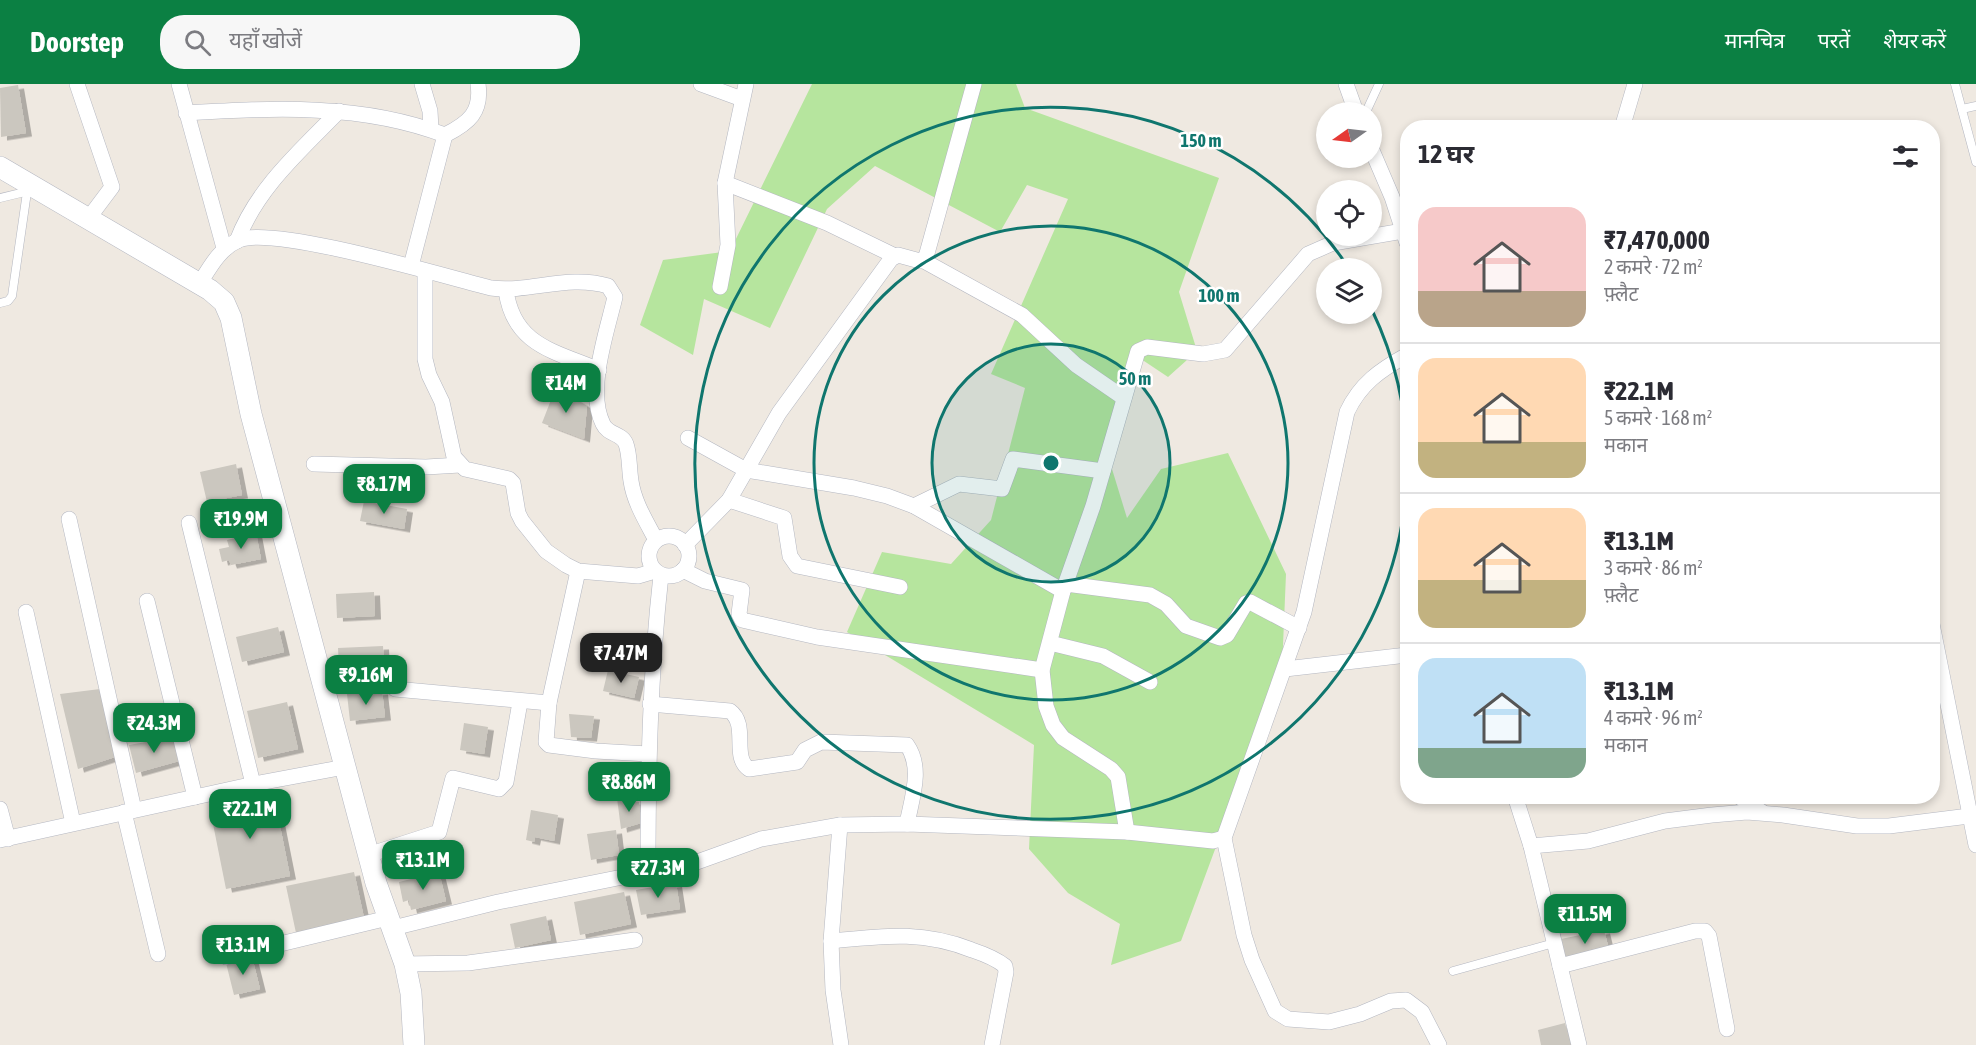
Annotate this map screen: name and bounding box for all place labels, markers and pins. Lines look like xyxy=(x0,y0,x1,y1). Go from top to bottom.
pin: ₹14M xyxy=(530,363,602,414)
centre of rings xyxy=(1041,453,1061,473)
pin: ₹8.17M xyxy=(335,464,433,515)
pin: ₹19.9M xyxy=(192,499,290,550)
pin: ₹7.47M xyxy=(572,633,670,684)
pin: ₹9.16M xyxy=(317,655,415,706)
pin: ₹24.3M xyxy=(105,703,203,754)
pin: ₹8.86M xyxy=(580,762,678,813)
pin: ₹22.1M xyxy=(201,789,299,840)
pin: ₹13.1M xyxy=(374,840,472,891)
pin: ₹27.3M xyxy=(609,848,707,899)
pin: ₹11.5M xyxy=(1536,894,1634,945)
pin: ₹13.1M xyxy=(194,925,292,976)

